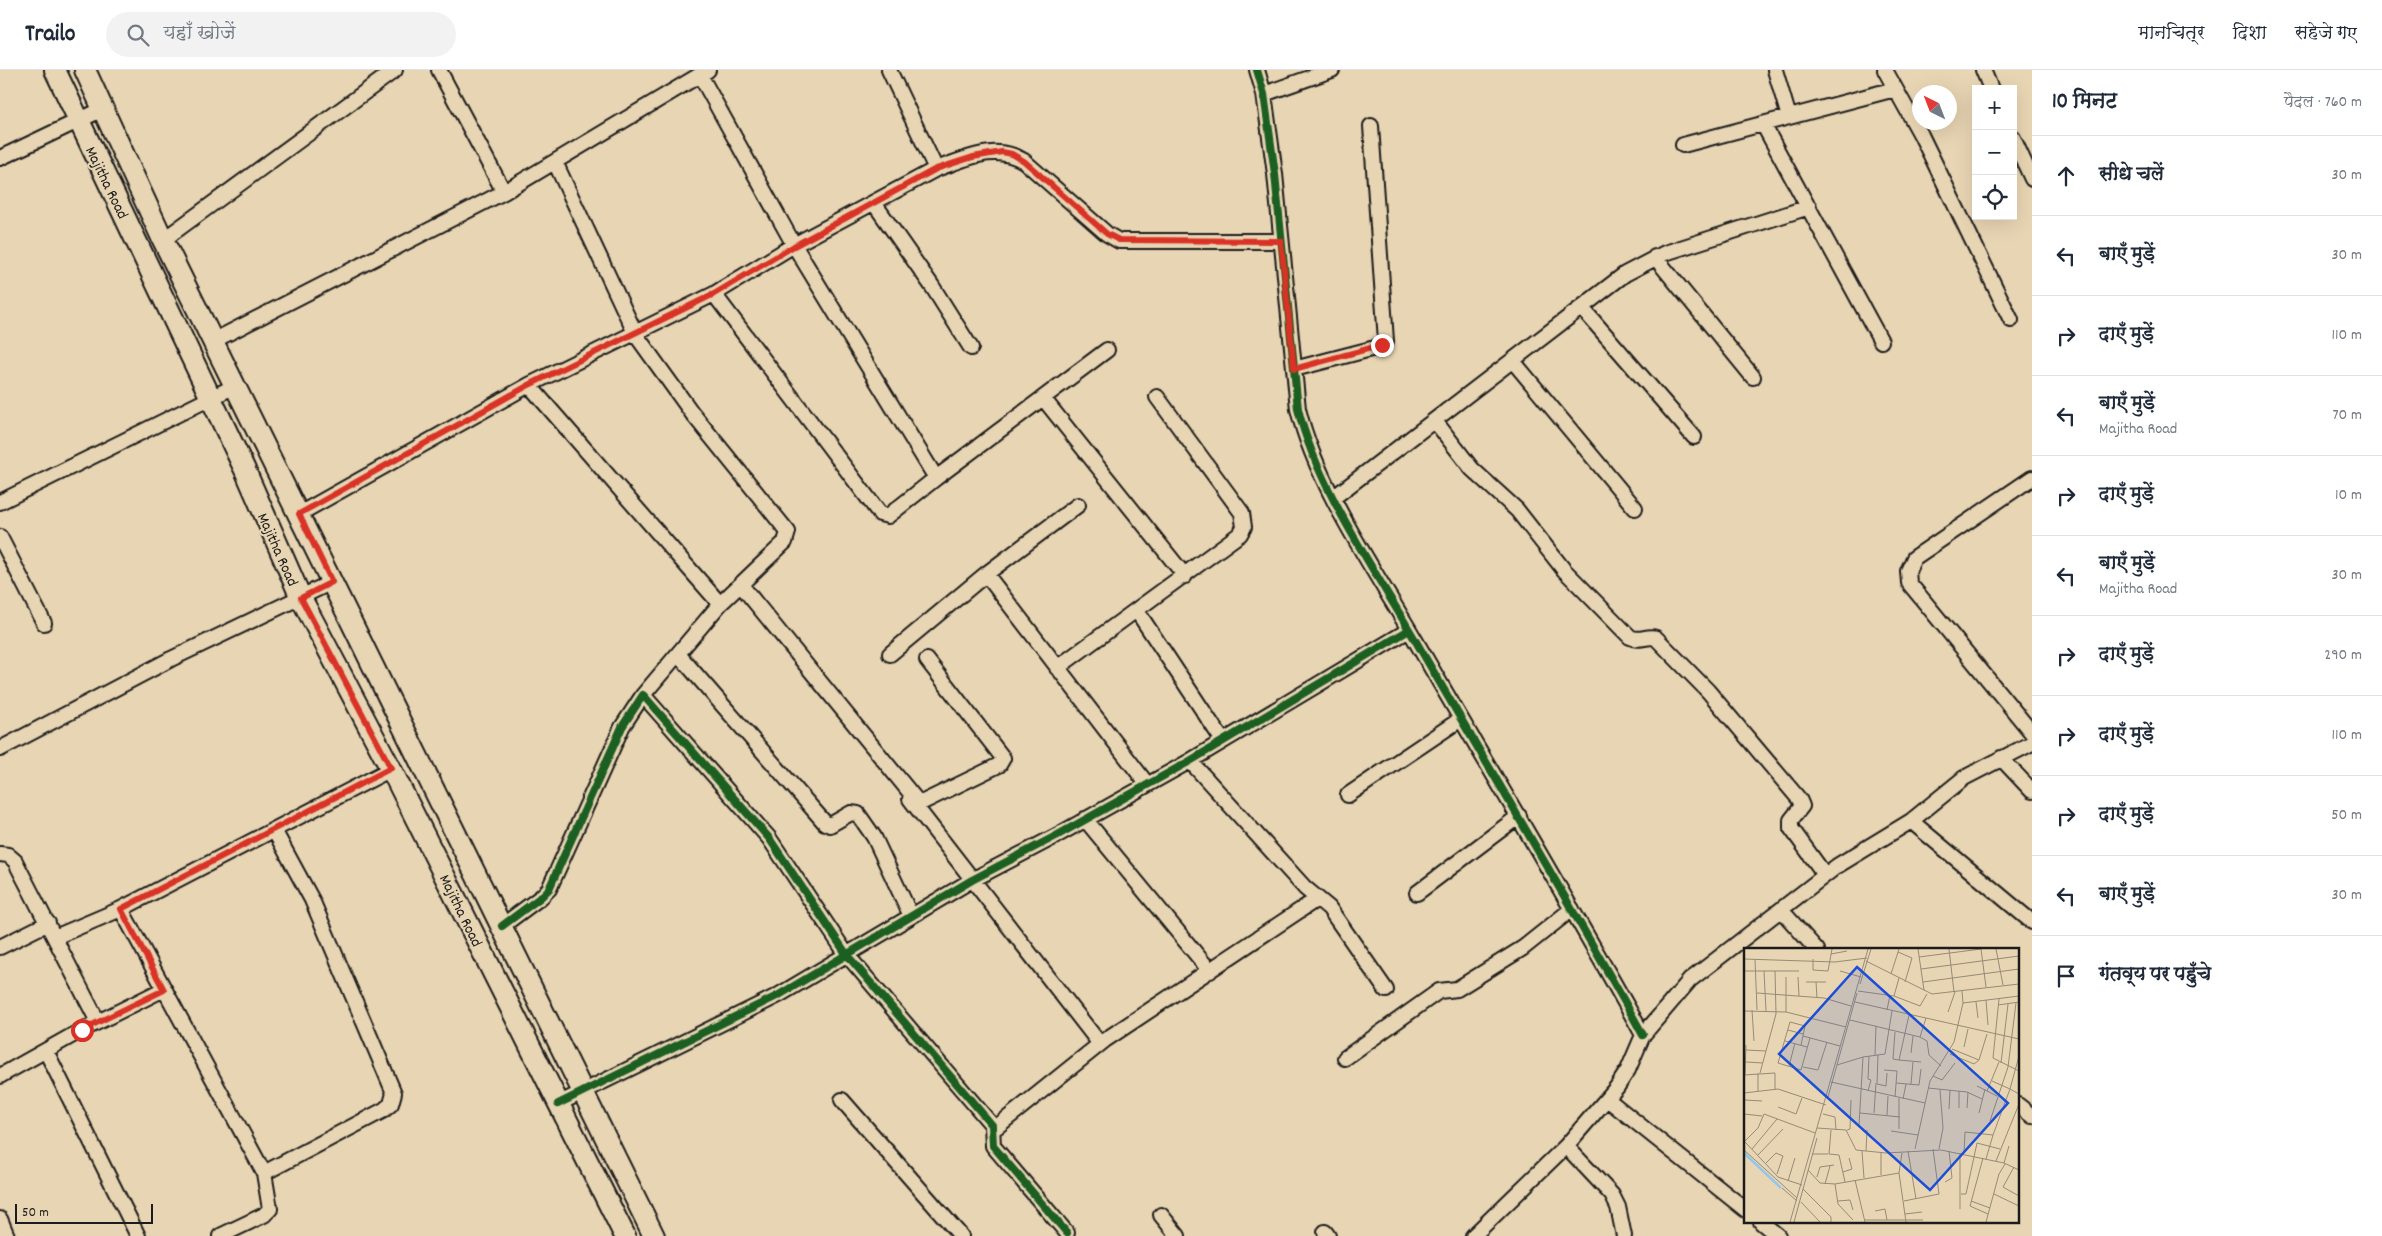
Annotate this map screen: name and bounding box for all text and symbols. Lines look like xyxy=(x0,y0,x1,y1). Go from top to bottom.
search box xyxy=(106,12,456,57)
text: Trailo xyxy=(25,18,76,52)
icon: search xyxy=(124,21,152,49)
text: यहाँ खोजें xyxy=(164,21,235,48)
text: मानचित्र xyxy=(2138,22,2205,47)
text: दिशा xyxy=(2233,22,2267,47)
text: सहेजे गए xyxy=(2295,22,2357,47)
north arrow xyxy=(1912,85,1957,130)
map controls xyxy=(1972,85,2017,220)
button: + xyxy=(1972,85,2017,130)
text: 10 मिनट xyxy=(2052,88,2117,118)
text: पैदल · 760 m xyxy=(2284,91,2362,114)
button: − xyxy=(1972,130,2017,175)
street label: Majitha Road xyxy=(78,143,133,223)
icon: ahead xyxy=(2052,162,2080,190)
text: सीधे चलें xyxy=(2099,162,2164,189)
text: 30 m xyxy=(2332,164,2362,187)
button: locate xyxy=(1972,175,2017,220)
icon: left xyxy=(2052,242,2080,270)
text: बाएँ मुड़ें xyxy=(2099,242,2155,269)
text: 30 m xyxy=(2332,244,2362,267)
icon: right xyxy=(2052,322,2080,350)
text: दाएँ मुड़ें xyxy=(2099,322,2154,349)
text: 110 m xyxy=(2332,324,2362,347)
route end xyxy=(1371,334,1394,357)
text: बाएँ मुड़ें xyxy=(2099,391,2155,418)
icon: left xyxy=(2052,402,2080,430)
text: 70 m xyxy=(2332,404,2362,427)
text: Majitha Road xyxy=(2099,418,2177,441)
icon: right xyxy=(2052,482,2080,510)
text: दाएँ मुड़ें xyxy=(2099,482,2154,509)
text: 10 m xyxy=(2335,484,2362,507)
street label: Majitha Road xyxy=(250,510,303,590)
text: बाएँ मुड़ें xyxy=(2099,551,2155,578)
icon: left xyxy=(2052,562,2080,590)
text: 30 m xyxy=(2332,564,2362,587)
text: Majitha Road xyxy=(2099,578,2177,601)
icon: right xyxy=(2052,642,2080,670)
text: दाएँ मुड़ें xyxy=(2099,642,2154,669)
text: 290 m xyxy=(2324,644,2362,667)
icon: right xyxy=(2052,722,2080,750)
text: दाएँ मुड़ें xyxy=(2099,722,2154,749)
text: 110 m xyxy=(2332,724,2362,747)
icon: right xyxy=(2052,802,2080,830)
text: दाएँ मुड़ें xyxy=(2099,802,2154,829)
text: 50 m xyxy=(2331,804,2362,827)
street label: Majitha Road xyxy=(432,871,487,951)
icon: left xyxy=(2052,882,2080,910)
text: बाएँ मुड़ें xyxy=(2099,882,2155,909)
text: 30 m xyxy=(2332,884,2362,907)
inset map xyxy=(1744,948,2020,1224)
icon: arrive xyxy=(2052,962,2080,990)
text: गंतव्य पर पहुँचे xyxy=(2099,962,2211,989)
route start xyxy=(71,1019,94,1042)
scale bar xyxy=(15,1201,152,1224)
text: 50 m xyxy=(22,1203,49,1223)

